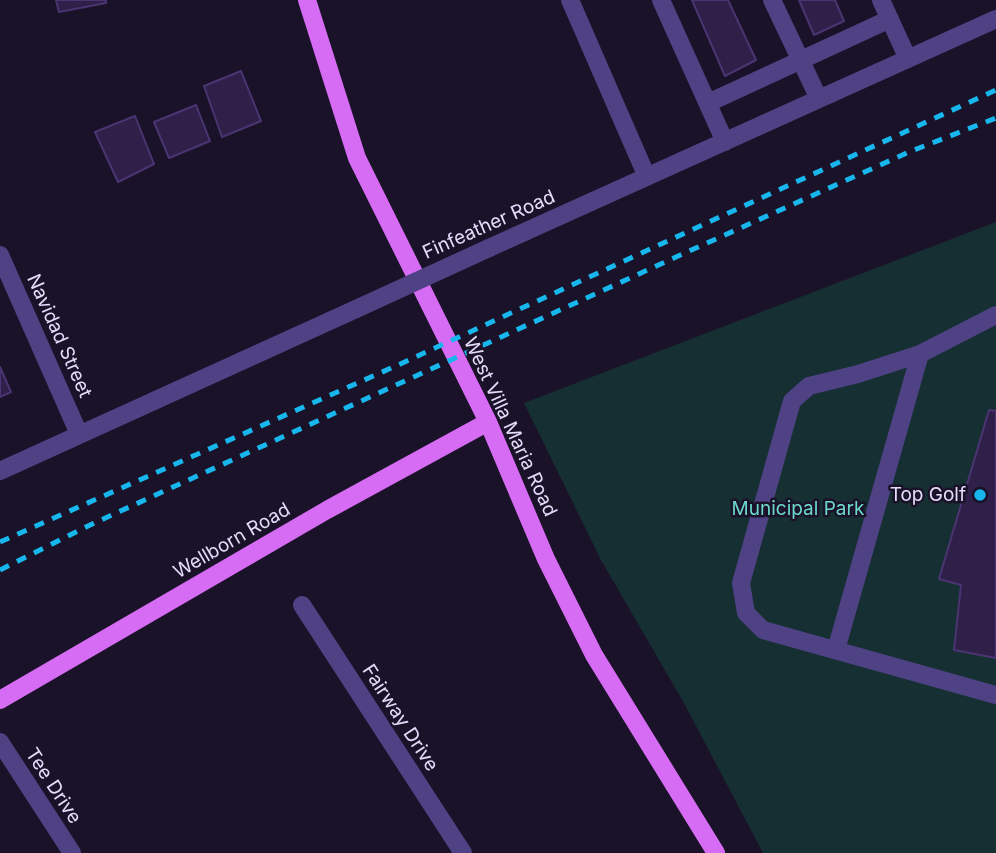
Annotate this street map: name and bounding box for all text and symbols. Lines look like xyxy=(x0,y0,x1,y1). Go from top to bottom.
street label: Finfeather Road xyxy=(419,186,559,264)
street label: Navidad Street xyxy=(22,271,96,401)
street label: West Villa Maria Road xyxy=(458,334,562,520)
place label: Top Golf xyxy=(890,484,966,506)
marker: Top Golf xyxy=(972,487,988,503)
street label: Wellborn Road xyxy=(170,498,294,584)
park label: Municipal Park xyxy=(732,498,864,520)
street label: Fairway Drive xyxy=(357,660,443,776)
street label: Tee Drive xyxy=(20,744,86,828)

